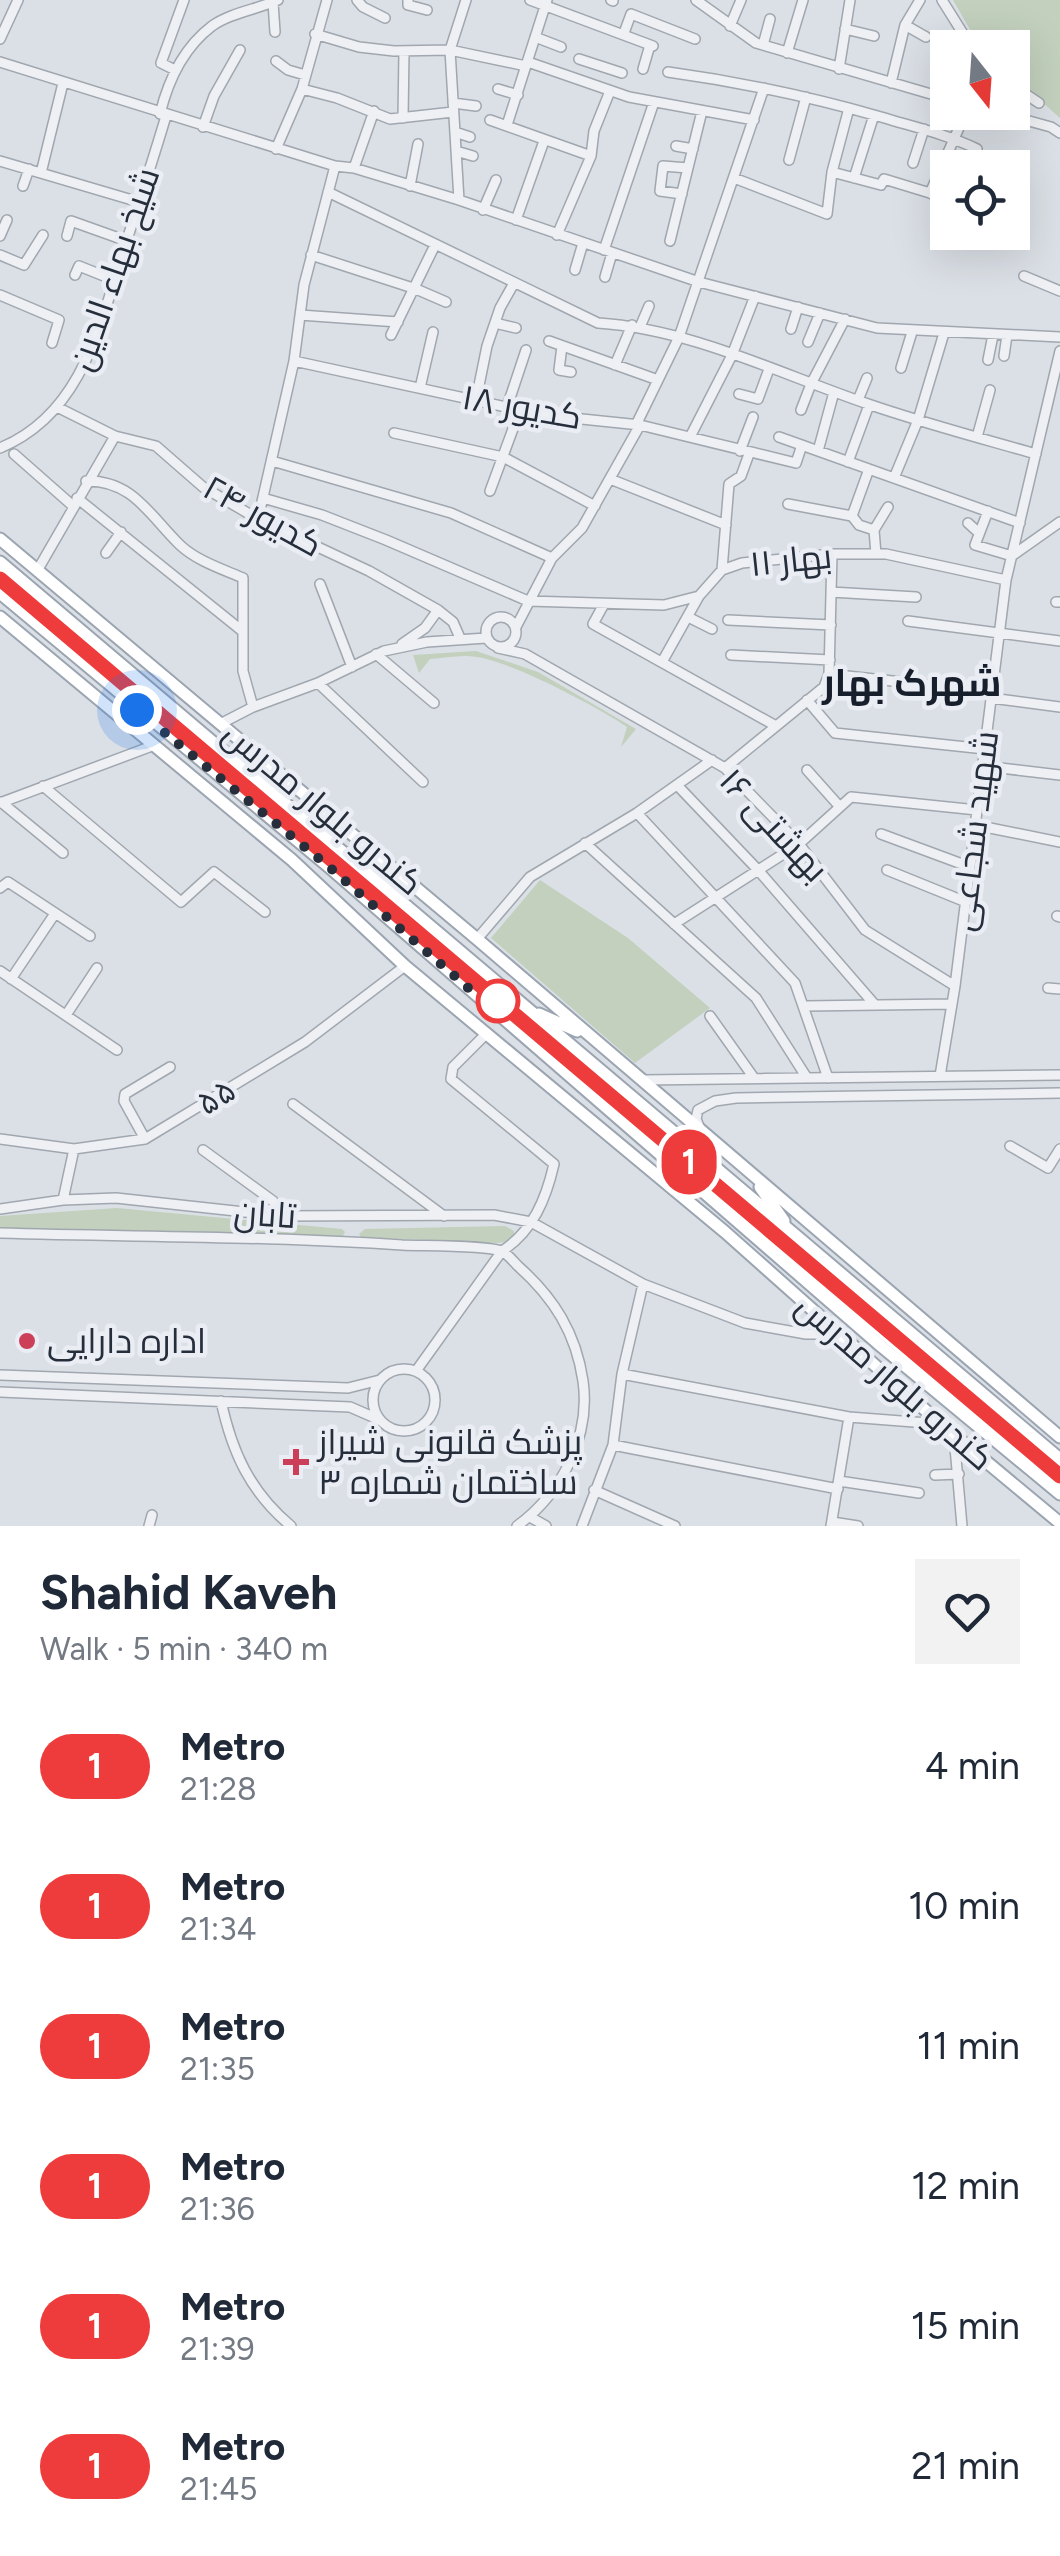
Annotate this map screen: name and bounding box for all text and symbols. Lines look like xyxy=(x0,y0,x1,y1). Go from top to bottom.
north arrow xyxy=(930,30,1030,130)
map controls xyxy=(930,30,1030,250)
button: locate xyxy=(930,150,1030,250)
street label: شیخ بهاء الدین xyxy=(60,162,170,377)
street label: کدیور ۱۸ xyxy=(459,376,585,438)
street label: کدیور ۲۴ xyxy=(196,466,330,566)
street label: بهار ۱۱ xyxy=(748,535,834,585)
district label: شهرک بهار xyxy=(821,660,1002,706)
your location xyxy=(112,685,162,735)
street label: کندرو بلوار مدرس xyxy=(214,712,432,904)
street label: شهید شجاعی xyxy=(941,728,1007,934)
street label: ۱۶ بهشتی xyxy=(711,759,837,891)
unlabelled marker xyxy=(477,980,519,1022)
street label: ۵۵ xyxy=(189,1068,243,1124)
line badge: 1 xyxy=(656,1130,722,1194)
text: 1 xyxy=(682,1141,696,1183)
street label: تابان xyxy=(232,1191,298,1237)
street label: کندرو بلوار مدرس xyxy=(788,1285,1002,1479)
place label: اداره دارایی xyxy=(47,1320,206,1362)
marker: اداره دارایی xyxy=(16,1330,38,1352)
place label: پزشک قانونی شیراز ساختمان شماره ٣ xyxy=(316,1421,582,1503)
marker: پزشک قانونی شیراز ساختمان شماره ٣ xyxy=(283,1449,309,1475)
button: heart xyxy=(915,1559,1020,1664)
text: Shahid Kaveh xyxy=(40,1563,337,1621)
text: Walk · 5 min · 340 m xyxy=(40,1630,328,1668)
text: Metro xyxy=(180,1724,285,1770)
text: 4 min xyxy=(925,1743,1020,1789)
text: 1 xyxy=(88,1745,102,1787)
text: 21:28 xyxy=(180,1770,257,1808)
text: Metro xyxy=(180,1864,285,1910)
text: 10 min xyxy=(908,1883,1020,1929)
text: 1 xyxy=(88,1885,102,1927)
text: 21:34 xyxy=(180,1910,256,1948)
text: Metro xyxy=(180,2004,285,2050)
text: 11 min xyxy=(917,2023,1020,2069)
text: 1 xyxy=(88,2025,102,2067)
text: 21:35 xyxy=(180,2050,255,2088)
text: Metro xyxy=(180,2144,285,2190)
text: 12 min xyxy=(911,2163,1020,2209)
text: 1 xyxy=(88,2165,102,2207)
text: 21:36 xyxy=(180,2190,255,2228)
text: Metro xyxy=(180,2284,285,2330)
text: 15 min xyxy=(911,2303,1020,2349)
text: 1 xyxy=(88,2305,102,2347)
text: 21:39 xyxy=(180,2330,255,2368)
text: Metro xyxy=(180,2424,285,2470)
text: 21 min xyxy=(911,2443,1020,2489)
text: 1 xyxy=(88,2445,102,2487)
text: 21:45 xyxy=(180,2470,257,2508)

